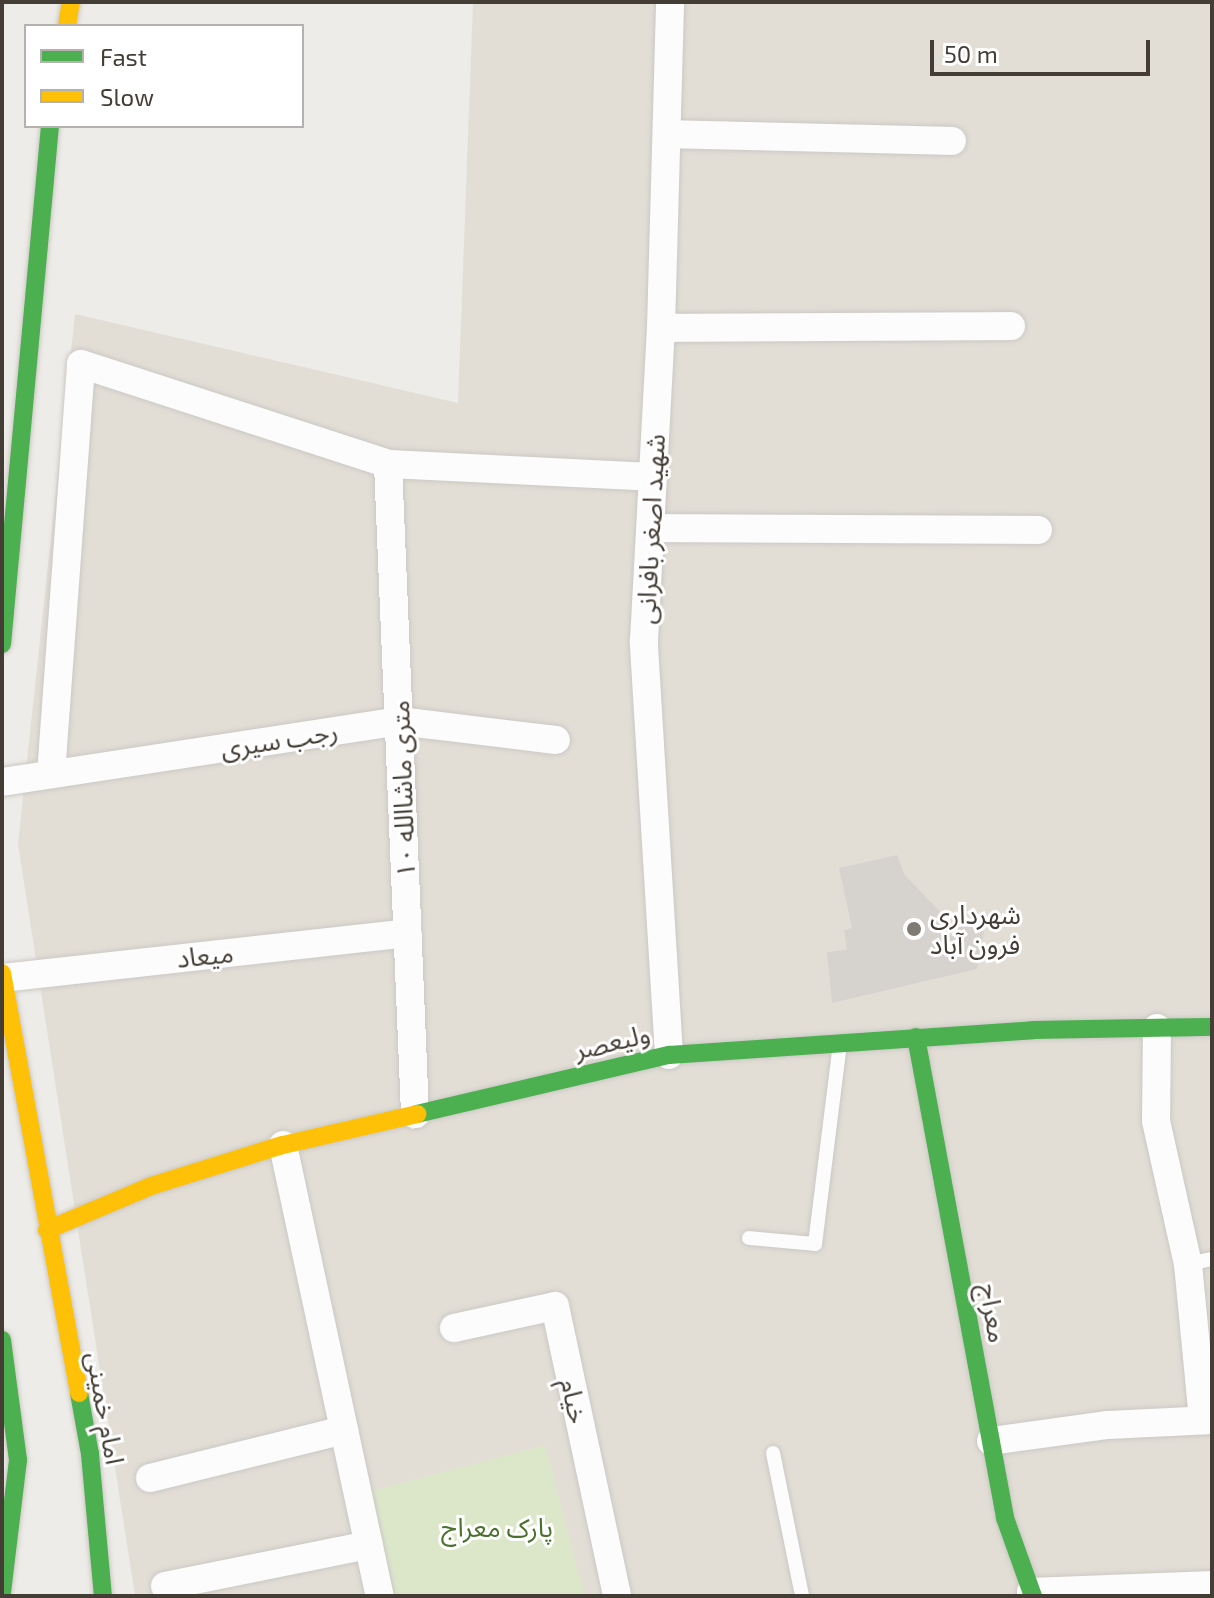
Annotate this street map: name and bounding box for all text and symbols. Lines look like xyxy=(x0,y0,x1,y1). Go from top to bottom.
legend xyxy=(24,24,304,128)
scale bar xyxy=(934,24,1154,74)
text: 50 m xyxy=(944,39,998,68)
text: Fast xyxy=(100,42,147,71)
text: Slow xyxy=(100,82,154,111)
street label: شهید اصغر بافرانی xyxy=(629,433,671,625)
street label: ۱۰ متری ماشاالله xyxy=(383,700,421,878)
street label: رجب سیری xyxy=(218,714,340,764)
place label: شهرداری فرون آباد xyxy=(930,898,1021,960)
marker: شهرداری فرون آباد xyxy=(905,920,923,938)
street label: میعاد xyxy=(175,937,235,973)
street label: ولیعصر xyxy=(571,1017,653,1065)
street label: معراج xyxy=(973,1281,1015,1345)
street label: امام خمینی xyxy=(81,1349,131,1467)
street label: خیام xyxy=(555,1376,595,1426)
park label: پارک معراج xyxy=(441,1511,553,1543)

